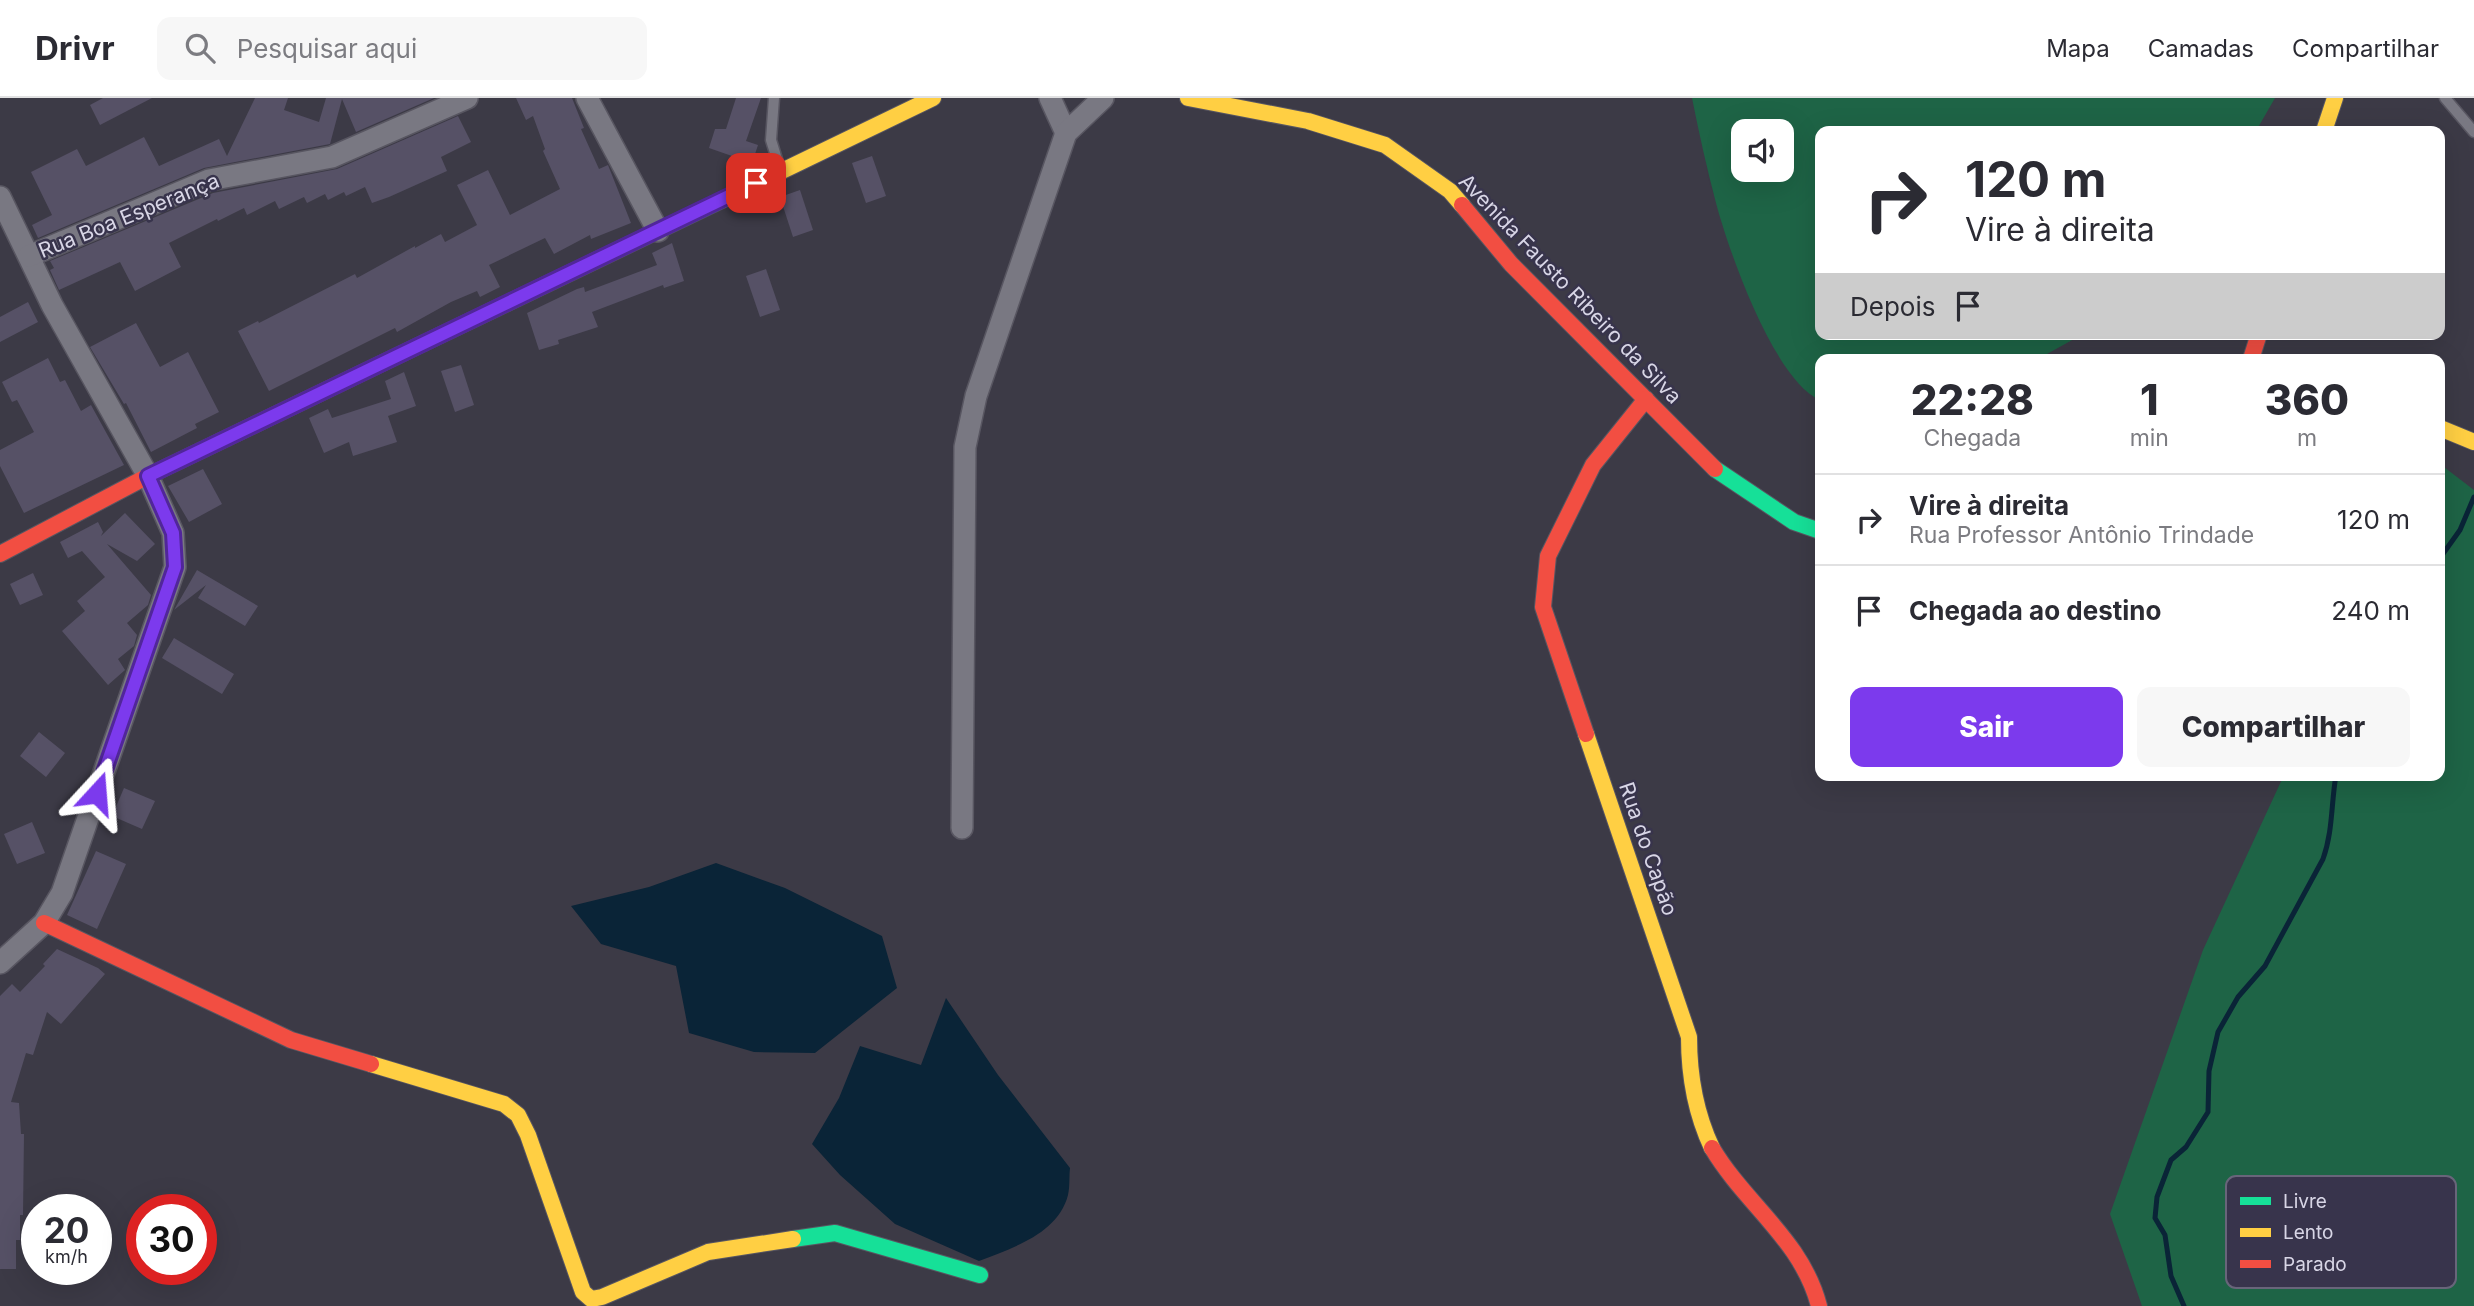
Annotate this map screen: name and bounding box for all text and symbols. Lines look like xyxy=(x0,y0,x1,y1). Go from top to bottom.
search box xyxy=(157,17,647,80)
text: Drivr xyxy=(35,28,115,68)
icon: search xyxy=(181,29,219,67)
text: Pesquisar aqui xyxy=(237,33,417,64)
text: Mapa xyxy=(2046,34,2110,63)
text: Camadas xyxy=(2148,34,2254,63)
text: Compartilhar xyxy=(2292,34,2439,63)
map controls xyxy=(1731,119,1794,182)
button: sound xyxy=(1731,119,1794,182)
text: 120 m xyxy=(1965,150,2106,209)
pin xyxy=(726,153,786,213)
icon: right xyxy=(1850,154,1941,245)
icon: arrive xyxy=(737,164,775,202)
street label: Rua Boa Esperança xyxy=(35,168,223,263)
street label: Avenida Fausto Ribeiro da Silva xyxy=(1454,169,1687,409)
text: Vire à direita xyxy=(1965,210,2155,249)
icon: arrive xyxy=(1949,287,1987,325)
text: Depois xyxy=(1850,291,1935,322)
text: 22:28 xyxy=(1911,374,2034,425)
text: 1 xyxy=(2140,374,2159,425)
text: 360 xyxy=(2265,374,2349,425)
text: Chegada xyxy=(1923,424,2021,452)
text: min xyxy=(2130,424,2169,452)
text: m xyxy=(2297,424,2317,452)
text: Vire à direita xyxy=(1909,490,2069,521)
icon: right xyxy=(1850,501,1888,539)
text: 120 m xyxy=(2337,504,2410,535)
text: Rua Professor Antônio Trindade xyxy=(1909,521,2254,549)
icon: arrive xyxy=(1850,592,1888,630)
text: Chegada ao destino xyxy=(1909,595,2161,626)
text: 240 m xyxy=(2331,595,2410,626)
button: Sair xyxy=(1850,687,2123,767)
button: Compartilhar xyxy=(2137,687,2410,767)
position arrow xyxy=(60,756,134,830)
street label: Rua do Capão xyxy=(1614,779,1683,919)
legend xyxy=(2226,1176,2456,1288)
text: Livre xyxy=(2283,1190,2327,1213)
speed limit sign: 30 xyxy=(126,1194,217,1285)
text: 20 xyxy=(44,1209,89,1251)
text: Lento xyxy=(2283,1221,2333,1244)
text: km/h xyxy=(45,1246,88,1267)
text: Parado xyxy=(2283,1253,2347,1276)

